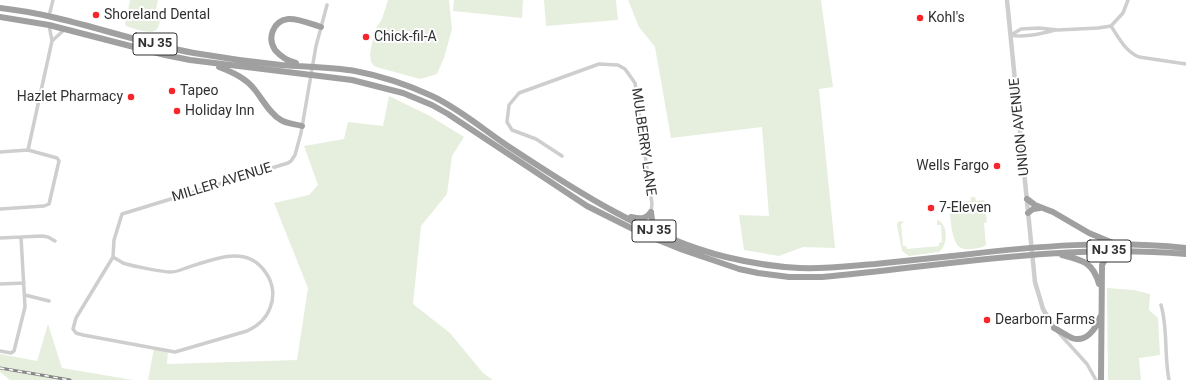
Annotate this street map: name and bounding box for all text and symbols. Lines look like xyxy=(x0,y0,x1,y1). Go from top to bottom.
place label: Shoreland Dental xyxy=(104,7,210,23)
marker: Shoreland Dental xyxy=(91,10,101,20)
place label: Kohl's xyxy=(928,10,965,26)
marker: Kohl's xyxy=(915,13,925,23)
place label: Chick-fil-A xyxy=(374,29,437,45)
marker: Chick-fil-A xyxy=(361,32,371,42)
road number: NJ 35 xyxy=(133,33,177,55)
street label: UNION AVENUE xyxy=(1007,77,1033,177)
place label: Tapeo xyxy=(180,83,218,99)
marker: Tapeo xyxy=(167,86,177,96)
street label: MULBERRY LANE xyxy=(627,87,659,197)
place label: Hazlet Pharmacy xyxy=(17,89,123,105)
marker: Hazlet Pharmacy xyxy=(126,92,136,102)
place label: Holiday Inn xyxy=(185,103,255,119)
marker: Holiday Inn xyxy=(172,106,182,116)
place label: Wells Fargo xyxy=(916,158,989,174)
street label: MILLER AVENUE xyxy=(170,160,274,206)
marker: Wells Fargo xyxy=(992,161,1002,171)
place label: 7-Eleven xyxy=(939,200,991,216)
marker: 7-Eleven xyxy=(926,203,936,213)
road number: NJ 35 xyxy=(632,220,676,242)
road number: NJ 35 xyxy=(1087,240,1131,262)
place label: Dearborn Farms xyxy=(995,312,1095,328)
marker: Dearborn Farms xyxy=(982,315,992,325)

